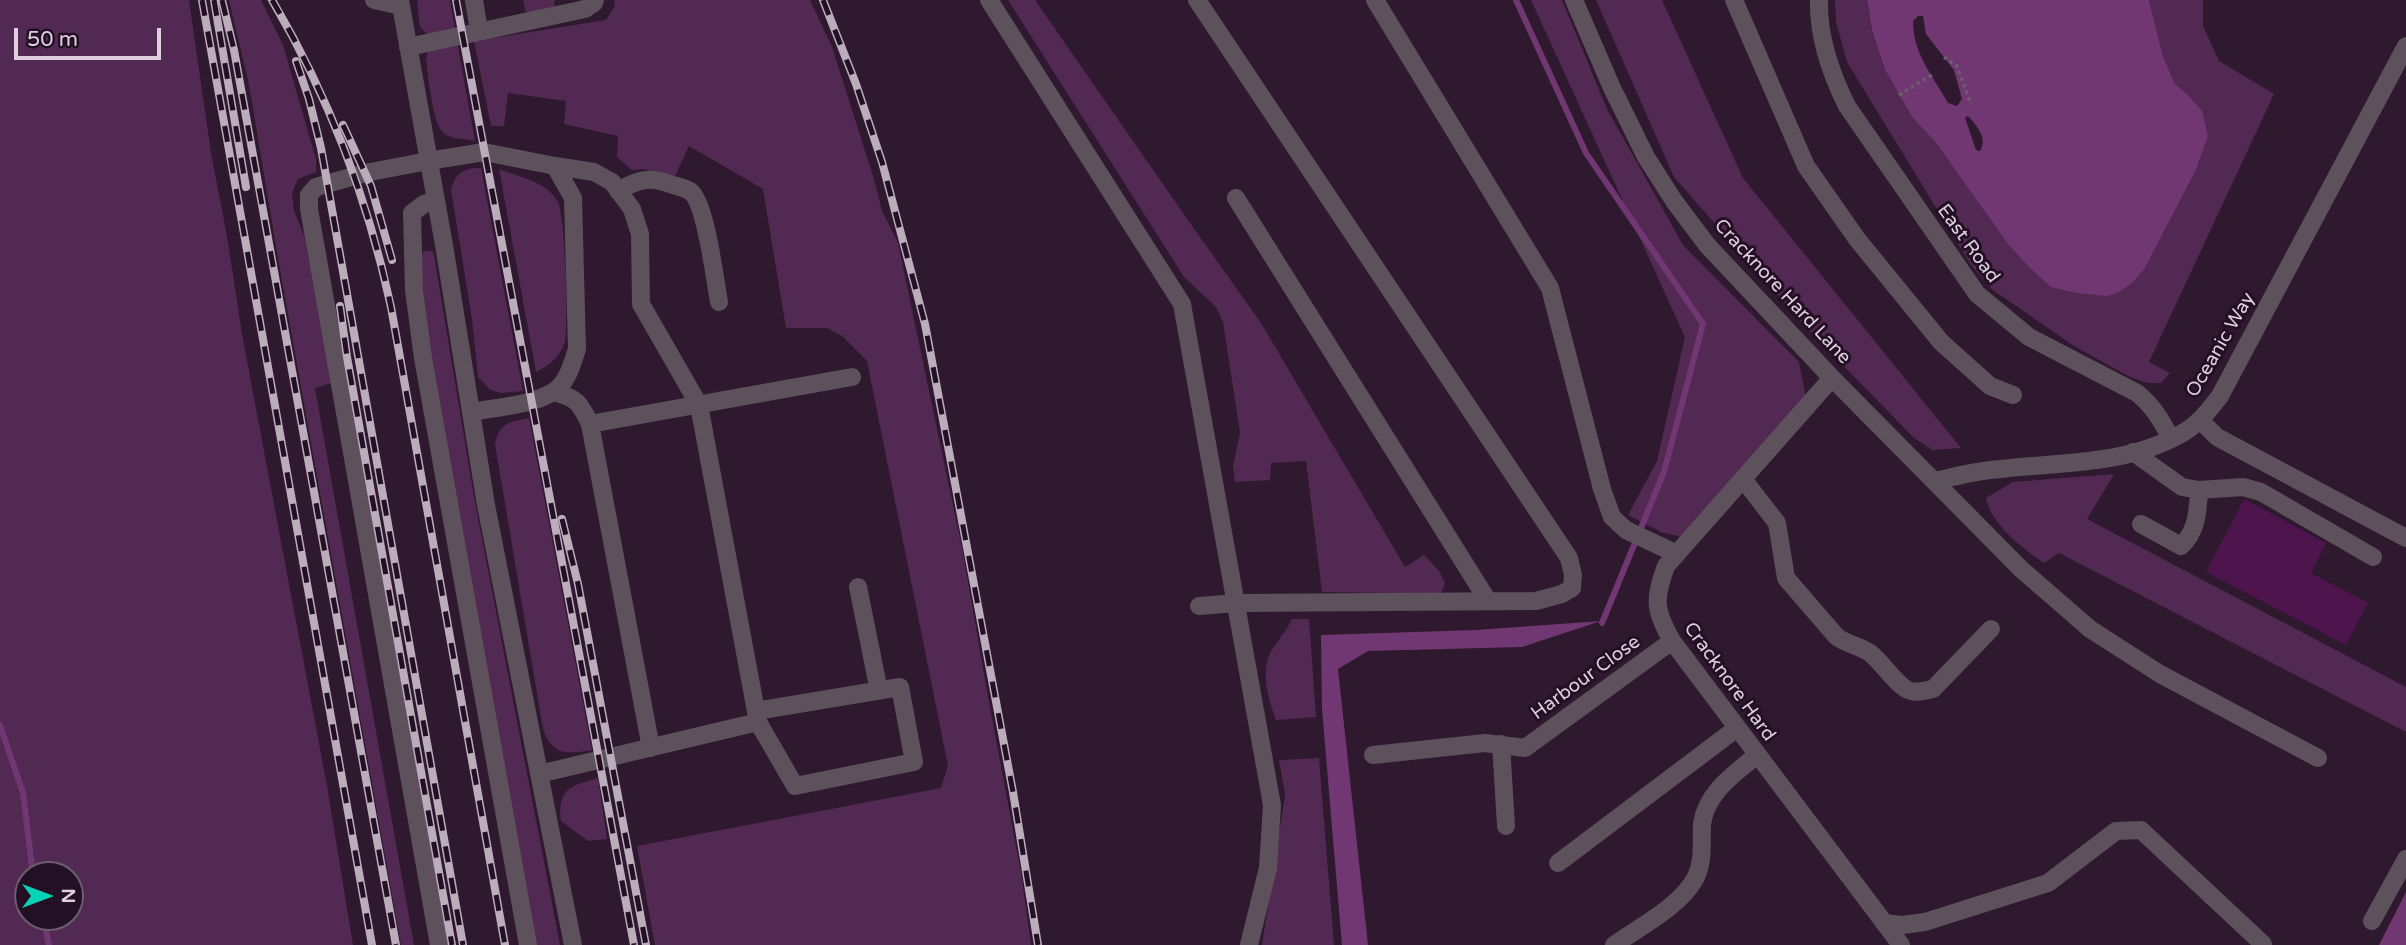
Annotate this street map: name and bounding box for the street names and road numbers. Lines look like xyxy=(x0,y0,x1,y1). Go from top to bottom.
street label: East Road xyxy=(1932,200,2004,288)
street label: Cracknore Hard Lane xyxy=(1709,215,1855,369)
street label: Oceanic Way xyxy=(2182,289,2260,401)
street label: Cracknore Hard xyxy=(1678,618,1780,746)
street label: Harbour Close xyxy=(1527,631,1645,725)

